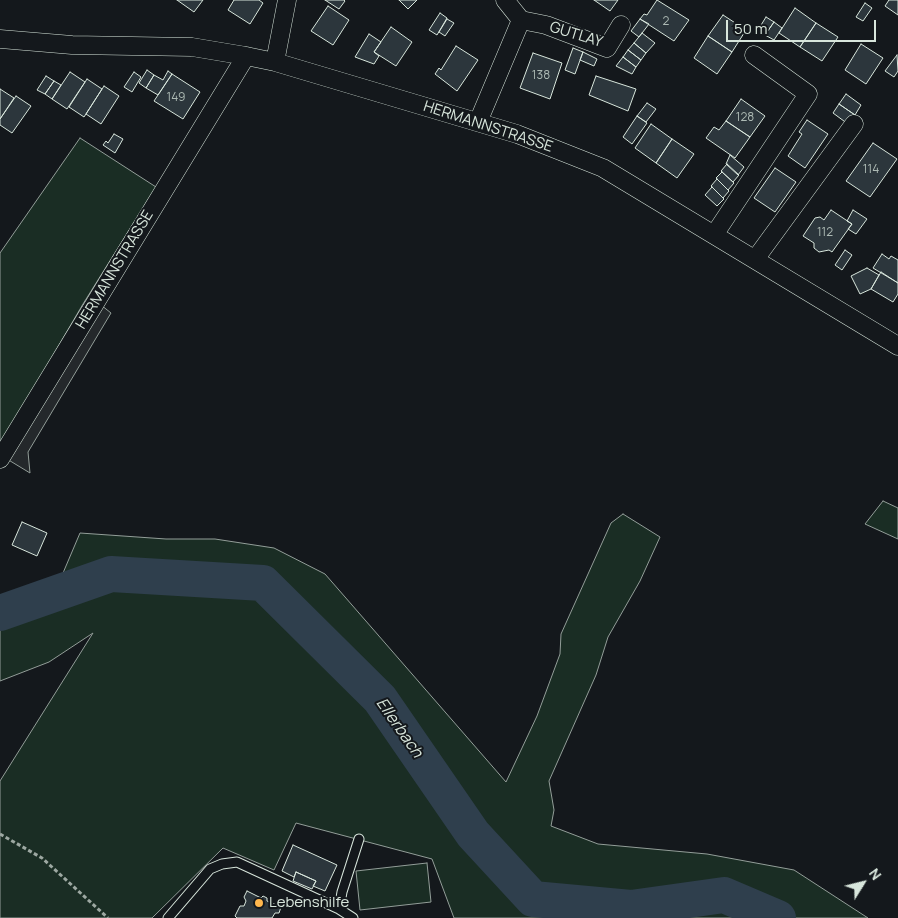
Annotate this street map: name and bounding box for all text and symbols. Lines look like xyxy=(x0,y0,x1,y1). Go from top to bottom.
scale bar xyxy=(728,10,878,42)
house number: 2 xyxy=(663,15,669,29)
street label: GUTLAY xyxy=(547,18,605,52)
text: 50 m xyxy=(734,18,768,39)
house number: 138 xyxy=(532,69,550,83)
house number: 149 xyxy=(166,91,186,105)
street label: HERMANNSTRASSE xyxy=(421,98,555,156)
house number: 128 xyxy=(736,111,754,125)
house number: 114 xyxy=(863,163,879,177)
street label: HERMANNSTRASSE xyxy=(73,207,157,333)
house number: 112 xyxy=(817,226,833,240)
water label: Ellerbach xyxy=(372,694,426,762)
north arrow xyxy=(838,858,888,908)
text: N xyxy=(865,864,886,884)
place label: Lebenshilfe xyxy=(269,894,349,912)
marker: Lebenshilfe xyxy=(253,897,265,909)

